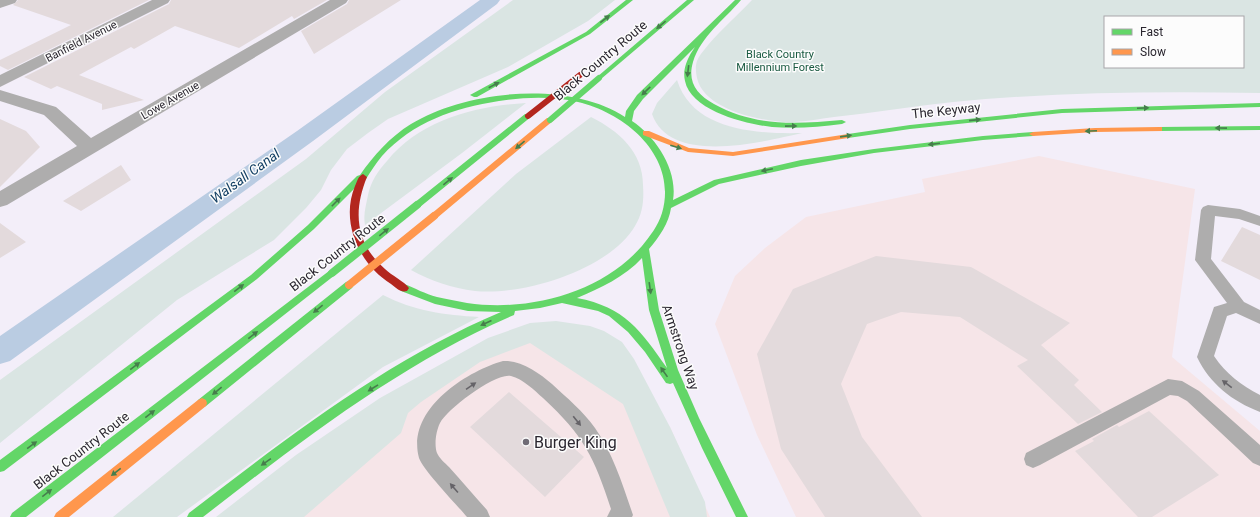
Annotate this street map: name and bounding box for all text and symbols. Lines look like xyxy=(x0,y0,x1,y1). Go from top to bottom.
one-way arrow xyxy=(600,15,611,23)
legend xyxy=(1104,16,1244,68)
street label: Black Country Route xyxy=(551,17,650,104)
street label: Banfield Avenue xyxy=(43,18,119,65)
one-way arrow xyxy=(656,21,666,30)
text: Fast xyxy=(1140,25,1163,39)
text: Slow xyxy=(1140,45,1166,59)
park label: Black Country Millennium Forest xyxy=(736,48,824,74)
one-way arrow xyxy=(685,64,691,77)
street label: Lowe Avenue xyxy=(139,78,202,122)
one-way arrow xyxy=(488,82,499,89)
one-way arrow xyxy=(641,87,651,96)
street label: The Keyway xyxy=(911,99,981,122)
one-way arrow xyxy=(1137,105,1149,112)
one-way arrow xyxy=(969,117,981,123)
one-way arrow xyxy=(785,122,797,129)
one-way arrow xyxy=(1214,125,1227,131)
one-way arrow xyxy=(1085,127,1097,134)
one-way arrow xyxy=(840,133,852,139)
one-way arrow xyxy=(515,141,525,150)
one-way arrow xyxy=(928,141,940,147)
one-way arrow xyxy=(670,144,682,150)
water label: Walsall Canal xyxy=(207,145,283,206)
one-way arrow xyxy=(760,167,773,173)
one-way arrow xyxy=(442,176,453,185)
one-way arrow xyxy=(331,197,341,207)
street label: Black Country Route xyxy=(287,210,388,294)
one-way arrow xyxy=(378,227,389,236)
one-way arrow xyxy=(647,282,653,294)
one-way arrow xyxy=(234,284,245,292)
street label: Armstrong Way xyxy=(659,303,702,392)
one-way arrow xyxy=(313,305,324,314)
one-way arrow xyxy=(479,321,491,327)
one-way arrow xyxy=(248,330,259,339)
one-way arrow xyxy=(130,362,141,371)
one-way arrow xyxy=(660,367,668,378)
one-way arrow xyxy=(1221,379,1232,388)
one-way arrow xyxy=(466,382,476,390)
one-way arrow xyxy=(368,384,378,392)
one-way arrow xyxy=(212,387,223,396)
street label: Black Country Route xyxy=(31,408,132,492)
one-way arrow xyxy=(145,410,156,418)
one-way arrow xyxy=(573,415,582,426)
place label: Burger King xyxy=(534,433,617,452)
marker: Burger King xyxy=(521,437,531,447)
one-way arrow xyxy=(26,441,37,449)
one-way arrow xyxy=(261,458,272,466)
one-way arrow xyxy=(110,468,121,477)
one-way arrow xyxy=(449,482,458,493)
one-way arrow xyxy=(42,489,53,497)

